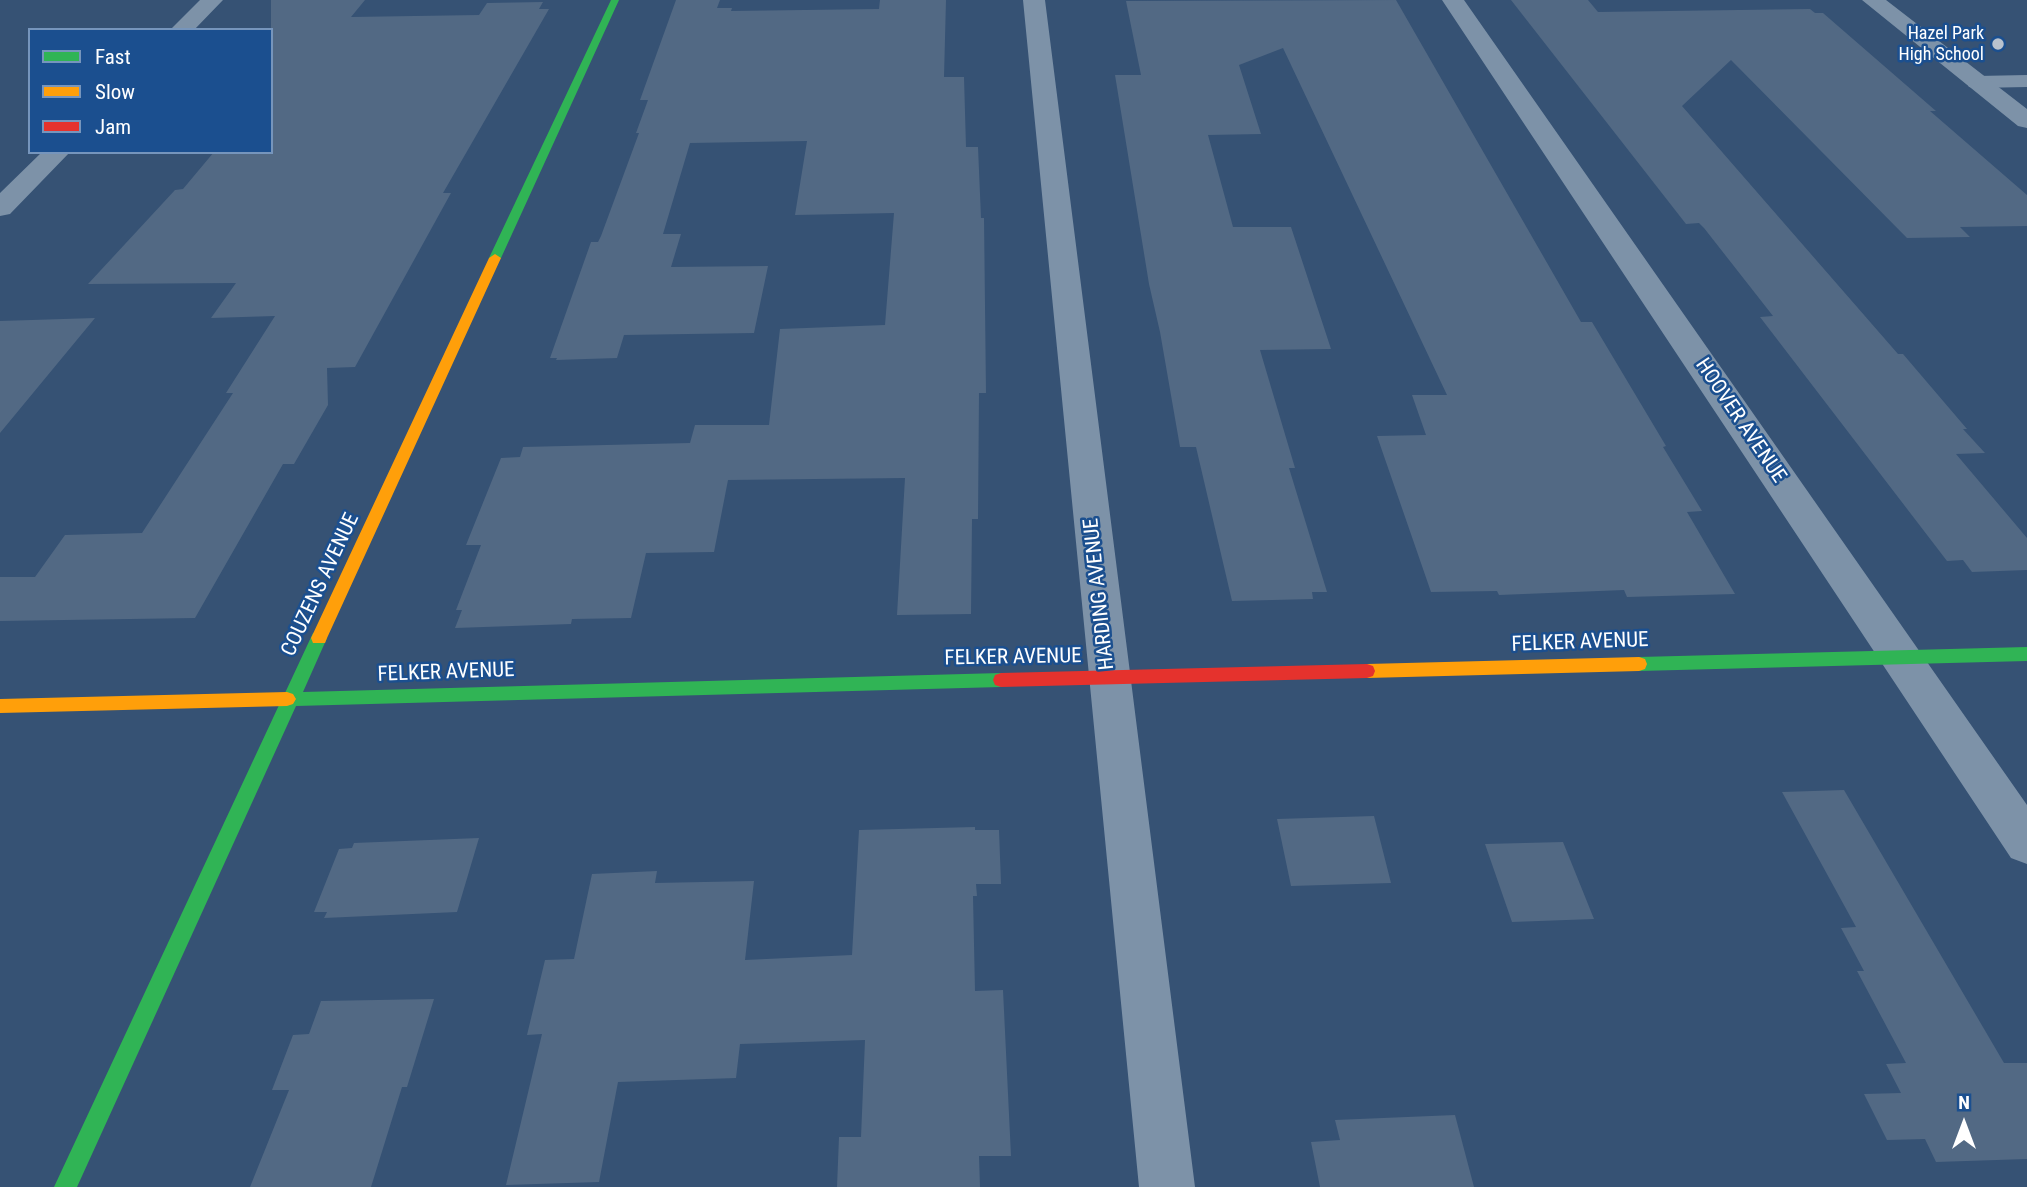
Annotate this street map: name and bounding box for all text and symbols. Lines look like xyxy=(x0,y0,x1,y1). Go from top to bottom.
place label: Hazel Park High School xyxy=(1898,23,1984,66)
legend xyxy=(28,28,273,154)
marker: Hazel Park High School xyxy=(1990,36,2006,52)
text: Fast xyxy=(95,45,131,69)
text: Slow xyxy=(95,80,135,104)
text: Jam xyxy=(95,115,131,139)
street label: HOOVER AVENUE xyxy=(1689,354,1791,488)
street label: COUZENS AVENUE xyxy=(277,509,365,661)
street label: HARDING AVENUE xyxy=(1079,517,1121,671)
street label: FELKER AVENUE xyxy=(1511,628,1649,658)
street label: FELKER AVENUE xyxy=(944,644,1082,672)
street label: FELKER AVENUE xyxy=(377,658,515,688)
north arrow xyxy=(1929,1089,1999,1159)
text: N xyxy=(1958,1091,1970,1114)

